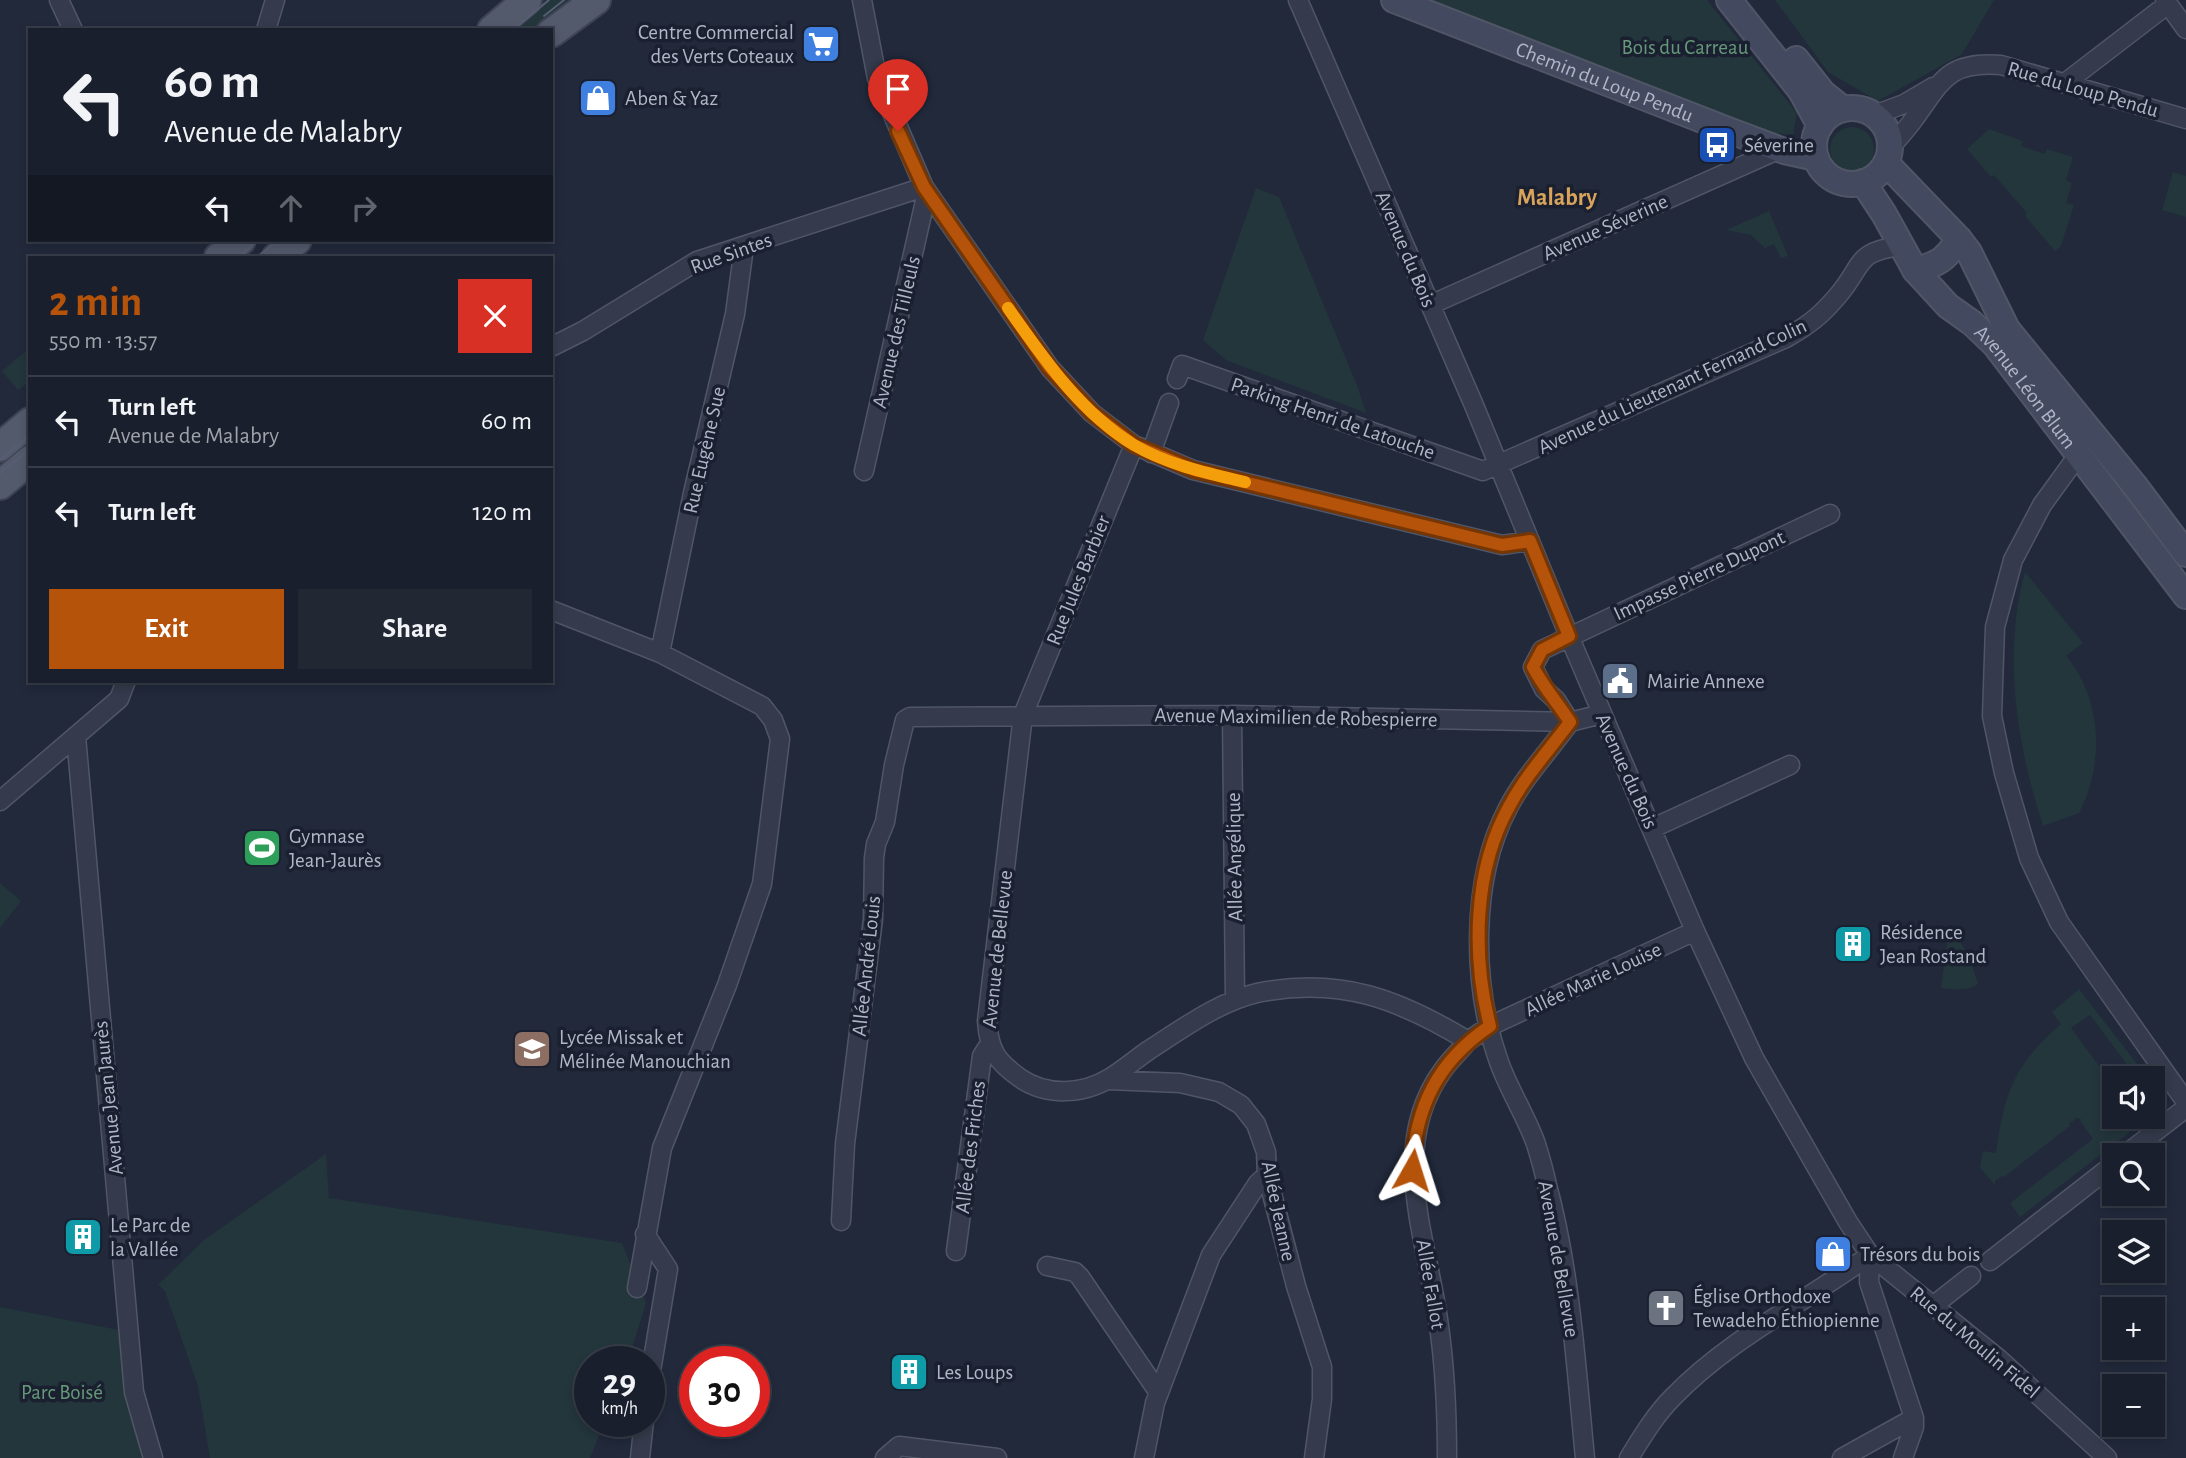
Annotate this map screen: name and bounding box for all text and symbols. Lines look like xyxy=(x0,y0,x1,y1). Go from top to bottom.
place label: Centre Commercial des Verts Coteaux xyxy=(638,22,794,67)
supermarket icon: Centre Commercial des Verts Coteaux xyxy=(800,23,842,65)
park label: Bois du Carreau xyxy=(1622,37,1749,58)
street label: Chemin du Loup Pendu xyxy=(1513,38,1696,127)
icon: left xyxy=(49,56,140,147)
text: 60 m xyxy=(164,58,260,107)
street label: Rue du Loup Pendu xyxy=(2005,58,2161,121)
pin xyxy=(868,59,928,131)
icon: arrive xyxy=(879,70,917,108)
shop icon: Aben & Yaz xyxy=(577,77,619,119)
place label: Aben & Yaz xyxy=(625,88,718,109)
text: Avenue de Malabry xyxy=(164,116,402,148)
bus stop icon: Séverine xyxy=(1696,124,1738,166)
place label: Séverine xyxy=(1744,135,1814,156)
district label: Malabry xyxy=(1517,186,1597,210)
street label: Avenue du Bois xyxy=(1372,188,1439,310)
icon: left xyxy=(199,189,237,227)
icon: ahead xyxy=(272,189,310,227)
icon: right xyxy=(345,189,383,227)
street label: Avenue Séverine xyxy=(1539,191,1671,264)
street label: Rue Sintes xyxy=(688,229,775,278)
street label: Avenue des Tilleuls xyxy=(869,254,924,410)
button: close xyxy=(458,279,532,353)
text: 2 min xyxy=(49,281,142,323)
street label: Avenue du Lieutenant Fernand Colin xyxy=(1535,315,1810,458)
street label: Avenue Léon Blum xyxy=(1970,321,2080,453)
text: 550 m · 13:57 xyxy=(49,330,157,353)
street label: Parking Henri de Latouche xyxy=(1228,374,1437,463)
street label: Rue Eugène Sue xyxy=(680,385,729,516)
text: Turn left xyxy=(108,394,196,420)
icon: left xyxy=(49,403,87,441)
text: 60 m xyxy=(481,408,532,434)
text: Avenue de Malabry xyxy=(108,425,279,448)
icon: left xyxy=(49,494,87,532)
text: Turn left xyxy=(108,499,196,525)
text: 120 m xyxy=(472,499,532,525)
street label: Rue Jules Barbier xyxy=(1043,512,1114,648)
street label: Impasse Pierre Dupont xyxy=(1610,526,1788,624)
button: Exit xyxy=(49,589,284,669)
button: Share xyxy=(298,589,532,669)
public building icon: Mairie Annexe xyxy=(1599,660,1641,702)
place label: Mairie Annexe xyxy=(1647,671,1765,692)
street label: Avenue Maximilien de Robespierre xyxy=(1154,705,1438,730)
street label: Avenue du Bois xyxy=(1592,710,1661,832)
street label: Allée Angélique xyxy=(1223,792,1246,922)
place label: Gymnase Jean-Jaurès xyxy=(289,826,381,871)
sports icon: Gymnase Jean-Jaurès xyxy=(241,827,283,869)
street label: Avenue de Bellevue xyxy=(979,869,1016,1029)
street label: Allée André Louis xyxy=(849,895,884,1037)
place label: Résidence Jean Rostand xyxy=(1880,922,1987,967)
building icon: Résidence Jean Rostand xyxy=(1832,923,1874,965)
street label: Allée Marie Louise xyxy=(1522,939,1665,1020)
street label: Avenue Jean Jaurès xyxy=(90,1020,127,1176)
place label: Lycée Missak et Mélinée Manouchian xyxy=(559,1027,731,1072)
school or university icon: Lycée Missak et Mélinée Manouchian xyxy=(511,1028,553,1070)
map controls xyxy=(2102,1066,2165,1437)
button: sound xyxy=(2102,1066,2165,1129)
street label: Allée des Friches xyxy=(952,1079,989,1215)
position arrow xyxy=(1375,1133,1449,1207)
button: search xyxy=(2102,1143,2165,1206)
street label: Allée Jeanne xyxy=(1258,1159,1299,1263)
street label: Avenue de Bellevue xyxy=(1534,1179,1583,1339)
place label: Le Parc de la Vallée xyxy=(110,1215,190,1260)
building icon: Le Parc de la Vallée xyxy=(62,1216,104,1258)
button: layers xyxy=(2102,1220,2165,1283)
shop icon: Trésors du bois xyxy=(1812,1233,1854,1275)
street label: Allée Fallot xyxy=(1412,1237,1449,1331)
place label: Trésors du bois xyxy=(1860,1244,1980,1265)
street label: Rue du Moulin Fidel xyxy=(1906,1282,2043,1402)
place label: Église Orthodoxe Tewadeho Éthiopienne xyxy=(1693,1284,1880,1331)
church icon: Église Orthodoxe Tewadeho Éthiopienne xyxy=(1645,1287,1687,1329)
button: + xyxy=(2102,1297,2165,1360)
speed limit sign: 30 xyxy=(679,1346,770,1437)
building icon: Les Loups xyxy=(888,1351,930,1393)
place label: Les Loups xyxy=(936,1362,1013,1383)
text: 29 xyxy=(603,1365,636,1400)
button: − xyxy=(2102,1374,2165,1437)
park label: Parc Boisé xyxy=(21,1382,103,1403)
text: km/h xyxy=(601,1400,638,1418)

